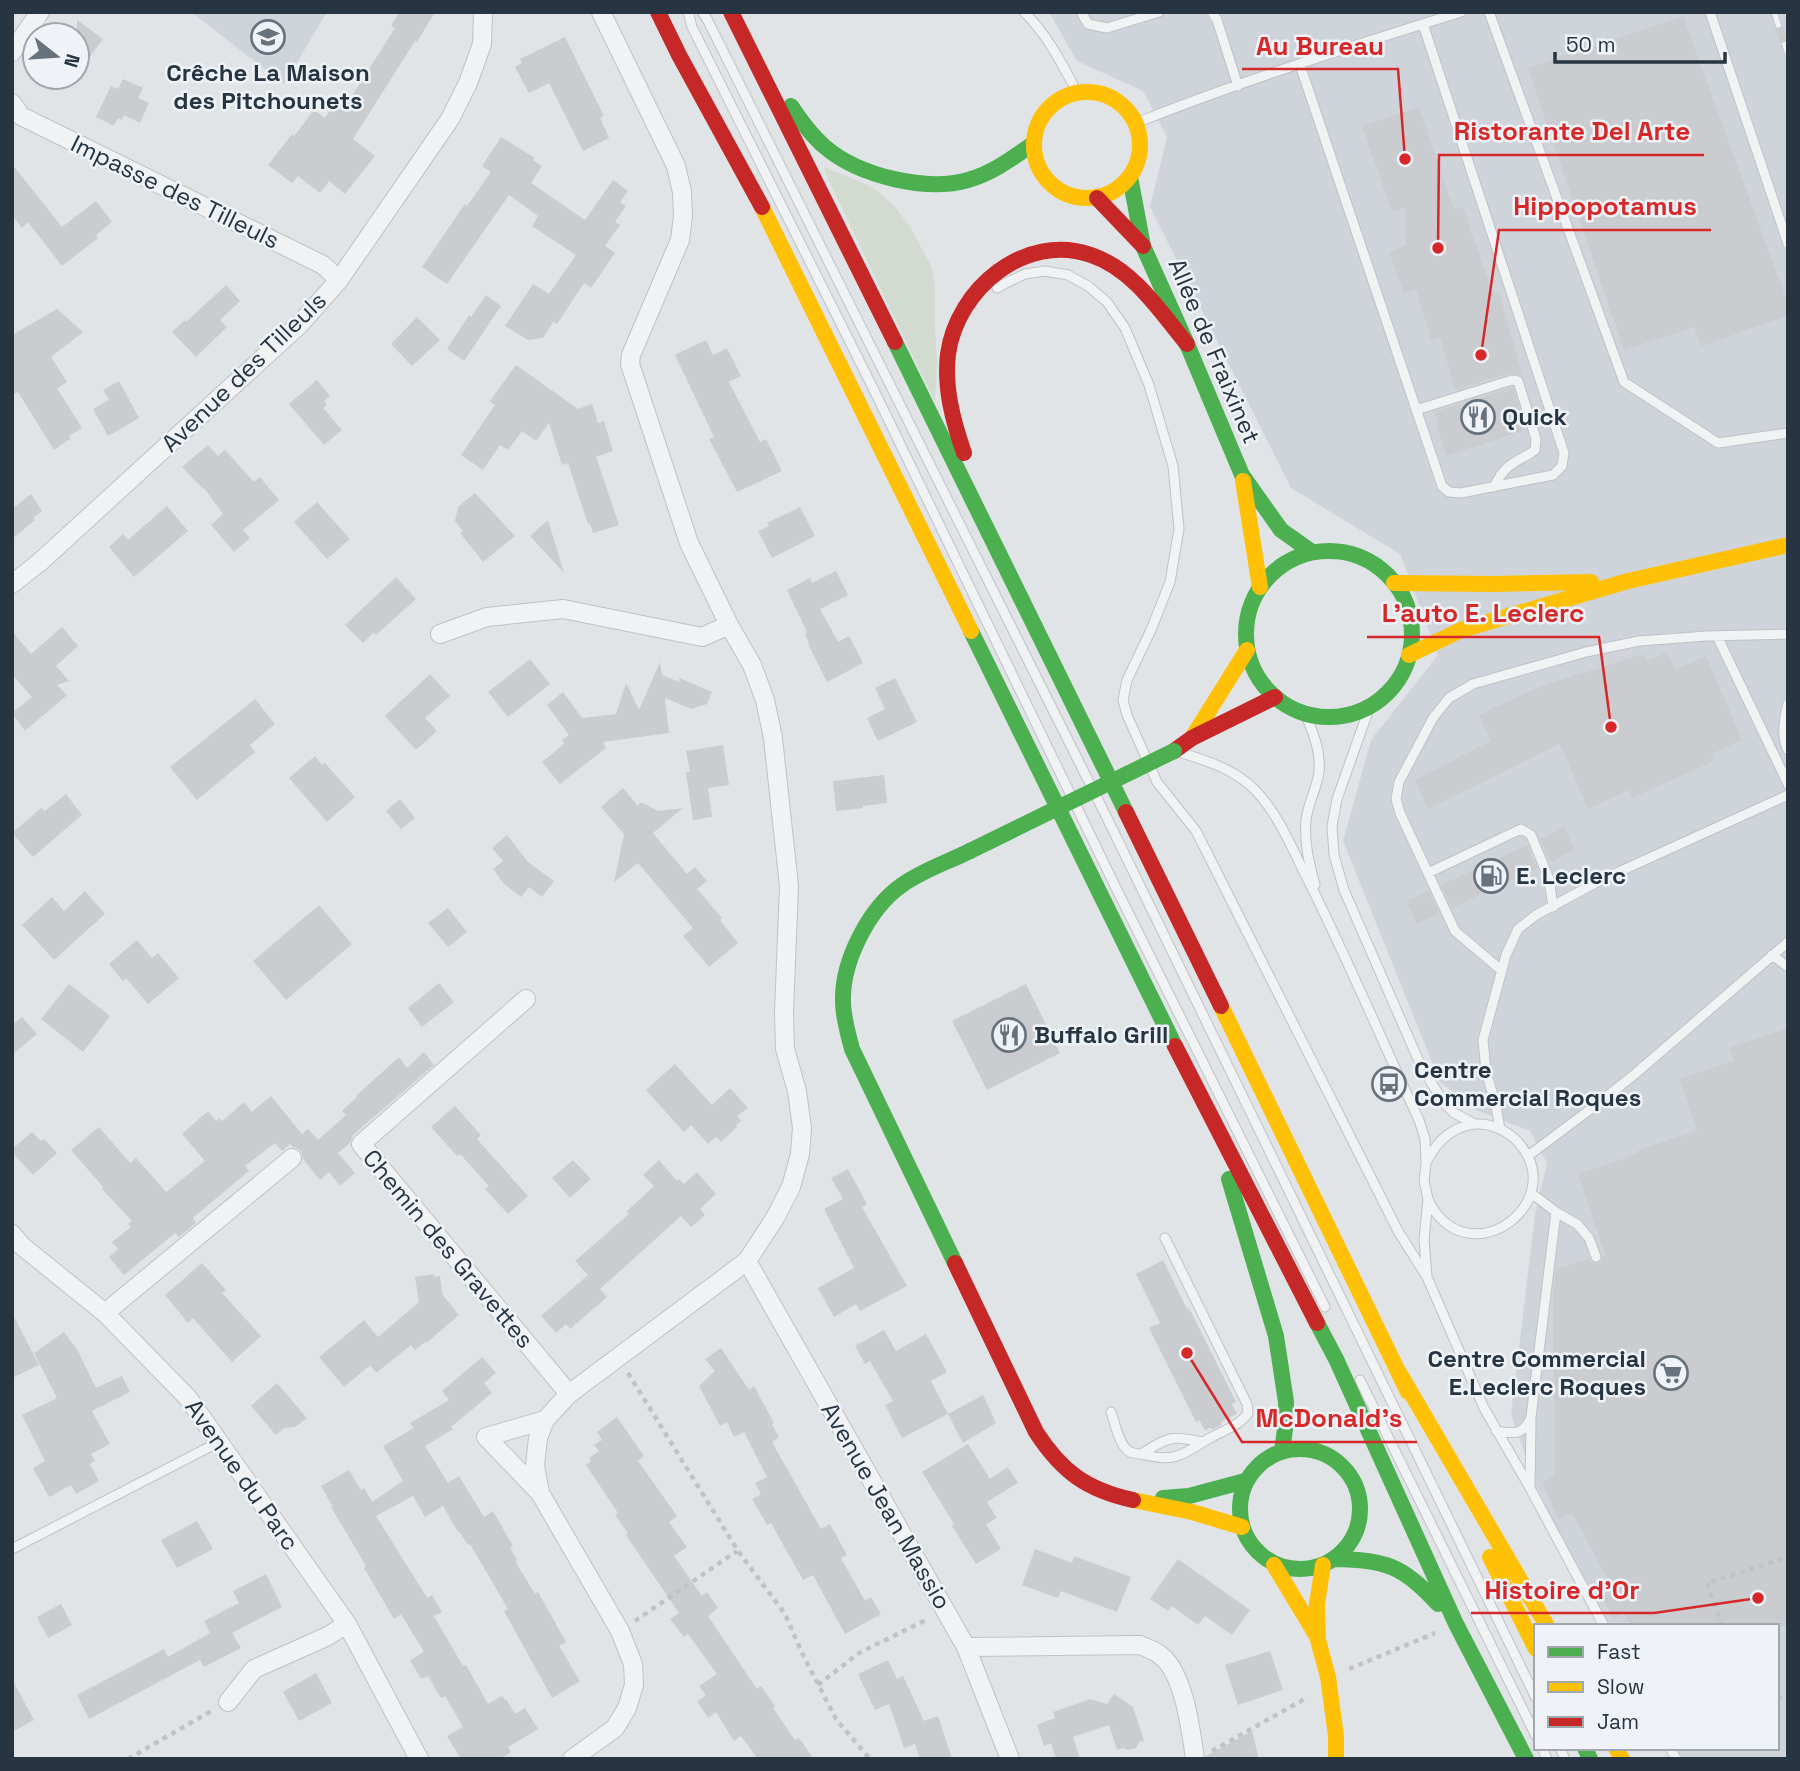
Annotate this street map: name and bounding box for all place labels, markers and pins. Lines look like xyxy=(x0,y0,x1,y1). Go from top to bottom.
school or university icon: Crêche La Maison des Pitchounets xyxy=(249,18,287,56)
callout: Au Bureau xyxy=(1242,22,1398,69)
place label: Crêche La Maison des Pitchounets xyxy=(166,57,370,116)
callout: Ristorante Del Arte xyxy=(1439,108,1704,155)
callout: Hippopotamus xyxy=(1499,183,1711,230)
restaurant icon: Quick xyxy=(1459,398,1497,436)
place label: Quick xyxy=(1502,401,1567,432)
callout: L'auto E. Leclerc xyxy=(1367,590,1599,637)
fuel station icon: E. Leclerc xyxy=(1472,857,1510,895)
place label: E. Leclerc xyxy=(1516,860,1626,891)
restaurant icon: Buffalo Grill xyxy=(990,1016,1028,1054)
place label: Buffalo Grill xyxy=(1034,1019,1168,1050)
place label: Centre Commercial Roques xyxy=(1414,1054,1641,1113)
bus stop icon: Centre Commercial Roques xyxy=(1370,1065,1408,1103)
place label: Centre Commercial E.Leclerc Roques xyxy=(1428,1343,1646,1402)
supermarket icon: Centre Commercial E.Leclerc Roques xyxy=(1652,1354,1690,1392)
callout: McDonald's xyxy=(1242,1395,1417,1442)
callout: Histoire d'Or xyxy=(1471,1566,1654,1613)

